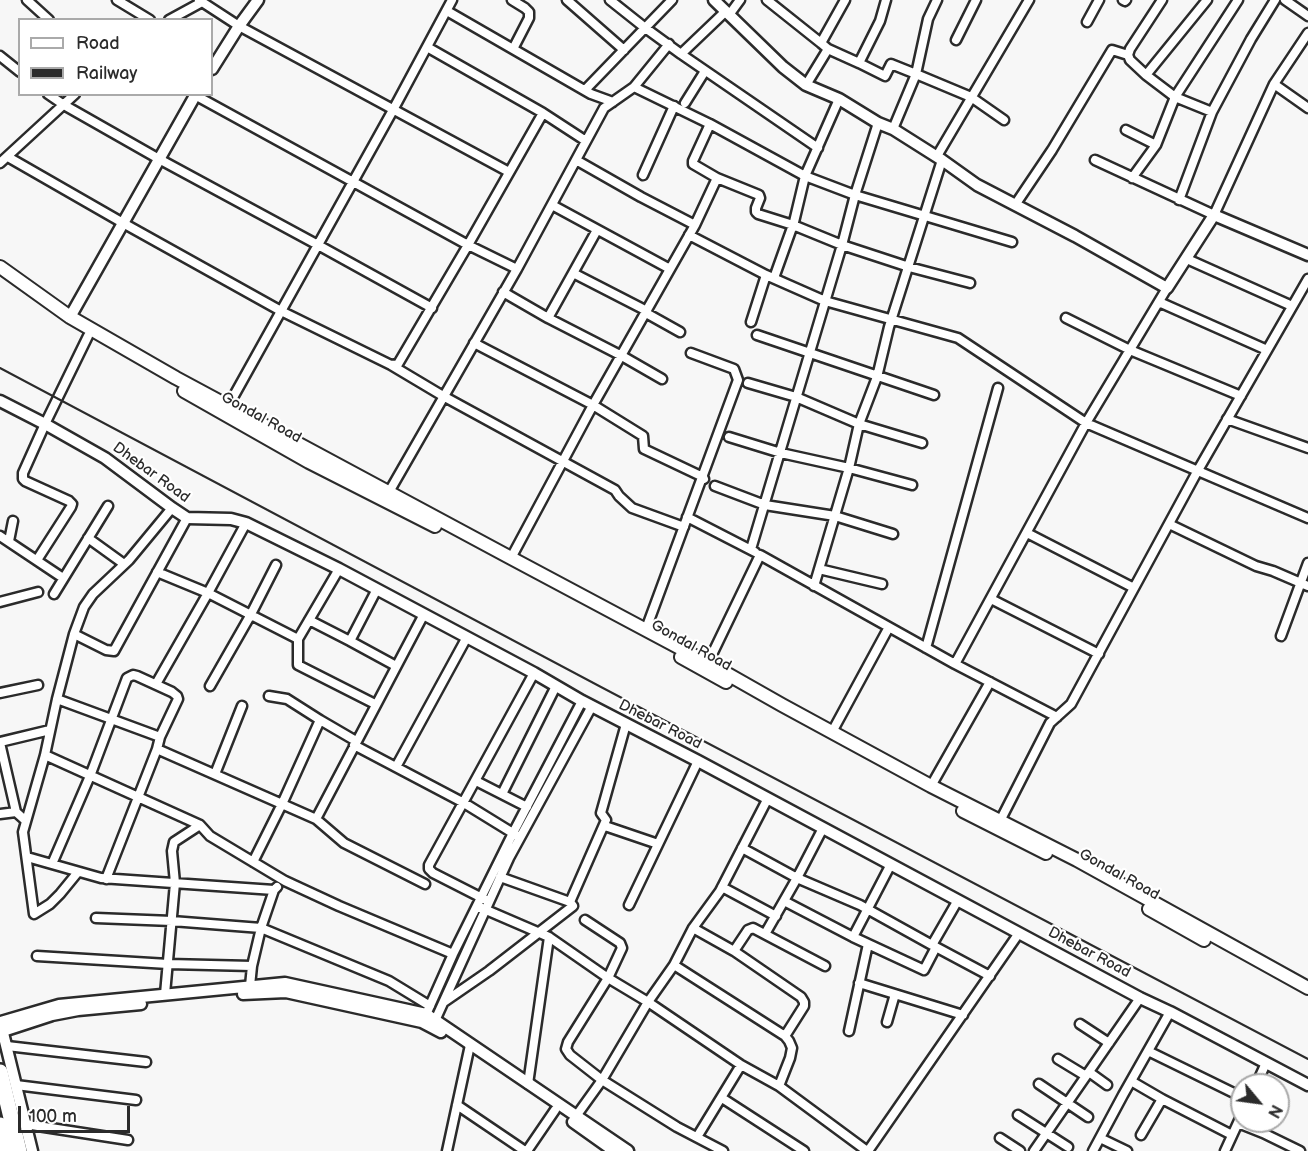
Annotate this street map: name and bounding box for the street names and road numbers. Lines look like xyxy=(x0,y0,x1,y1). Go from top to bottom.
street label: Gondal Road xyxy=(218,389,304,447)
street label: Dhebar Road xyxy=(109,439,193,507)
street label: Gondal Road xyxy=(648,617,734,675)
street label: Dhebar Road xyxy=(615,696,705,754)
street label: Gondal Road xyxy=(1076,846,1162,904)
street label: Dhebar Road xyxy=(1045,924,1133,982)

